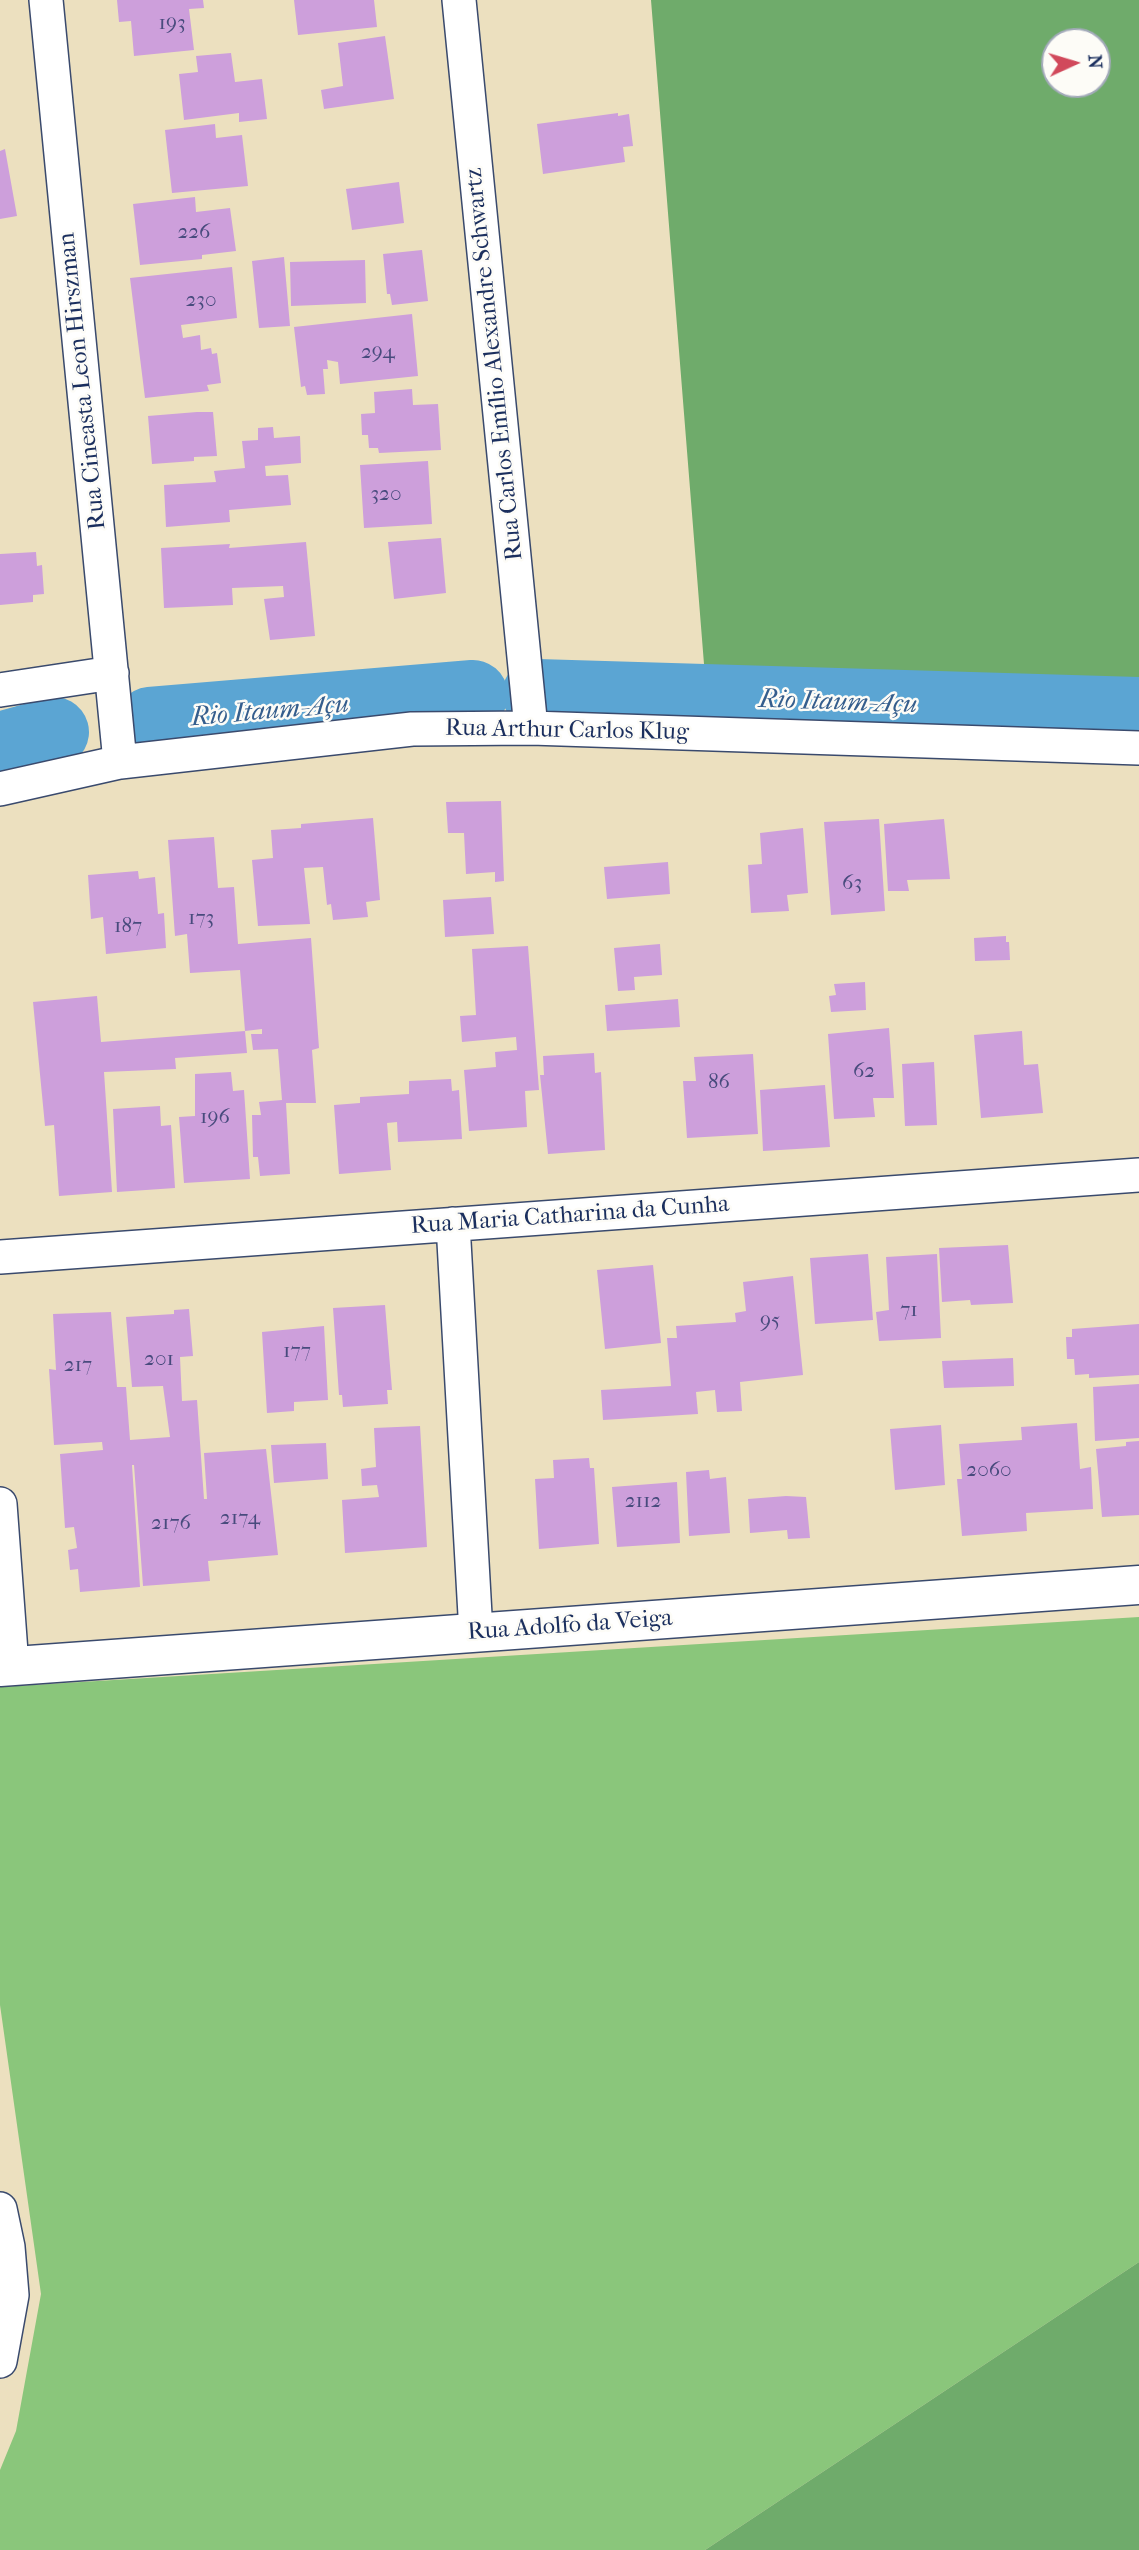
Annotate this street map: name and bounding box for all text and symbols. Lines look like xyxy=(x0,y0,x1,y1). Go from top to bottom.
house number: 193 xyxy=(158,11,186,37)
north arrow xyxy=(1041,28,1111,98)
text: N xyxy=(1083,54,1106,70)
street label: Rua Carlos Emílio Alexandre Schwartz xyxy=(460,166,530,562)
house number: 226 xyxy=(178,220,210,246)
street label: Rua Cineasta Leon Hirszman xyxy=(53,231,113,531)
house number: 230 xyxy=(186,288,216,314)
house number: 294 xyxy=(361,340,395,366)
house number: 320 xyxy=(371,482,401,508)
water label: Rio Itaum-Açu xyxy=(758,685,918,721)
water label: Rio Itaum-Açu xyxy=(190,690,350,734)
street label: Rua Arthur Carlos Klug xyxy=(445,714,689,748)
house number: 63 xyxy=(842,871,862,897)
house number: 173 xyxy=(188,906,214,932)
house number: 187 xyxy=(114,914,142,940)
house number: 62 xyxy=(853,1059,875,1085)
house number: 86 xyxy=(708,1070,730,1096)
house number: 196 xyxy=(200,1105,230,1131)
street label: Rua Maria Catharina da Cunha xyxy=(410,1191,730,1241)
house number: 71 xyxy=(900,1298,918,1324)
house number: 95 xyxy=(760,1309,780,1335)
house number: 177 xyxy=(283,1339,311,1365)
house number: 201 xyxy=(144,1347,174,1373)
house number: 217 xyxy=(64,1353,92,1379)
house number: 2060 xyxy=(966,1458,1012,1484)
house number: 2112 xyxy=(625,1489,661,1515)
house number: 2174 xyxy=(220,1506,260,1532)
house number: 2176 xyxy=(151,1511,191,1537)
street label: Rua Adolfo da Veiga xyxy=(467,1604,673,1648)

